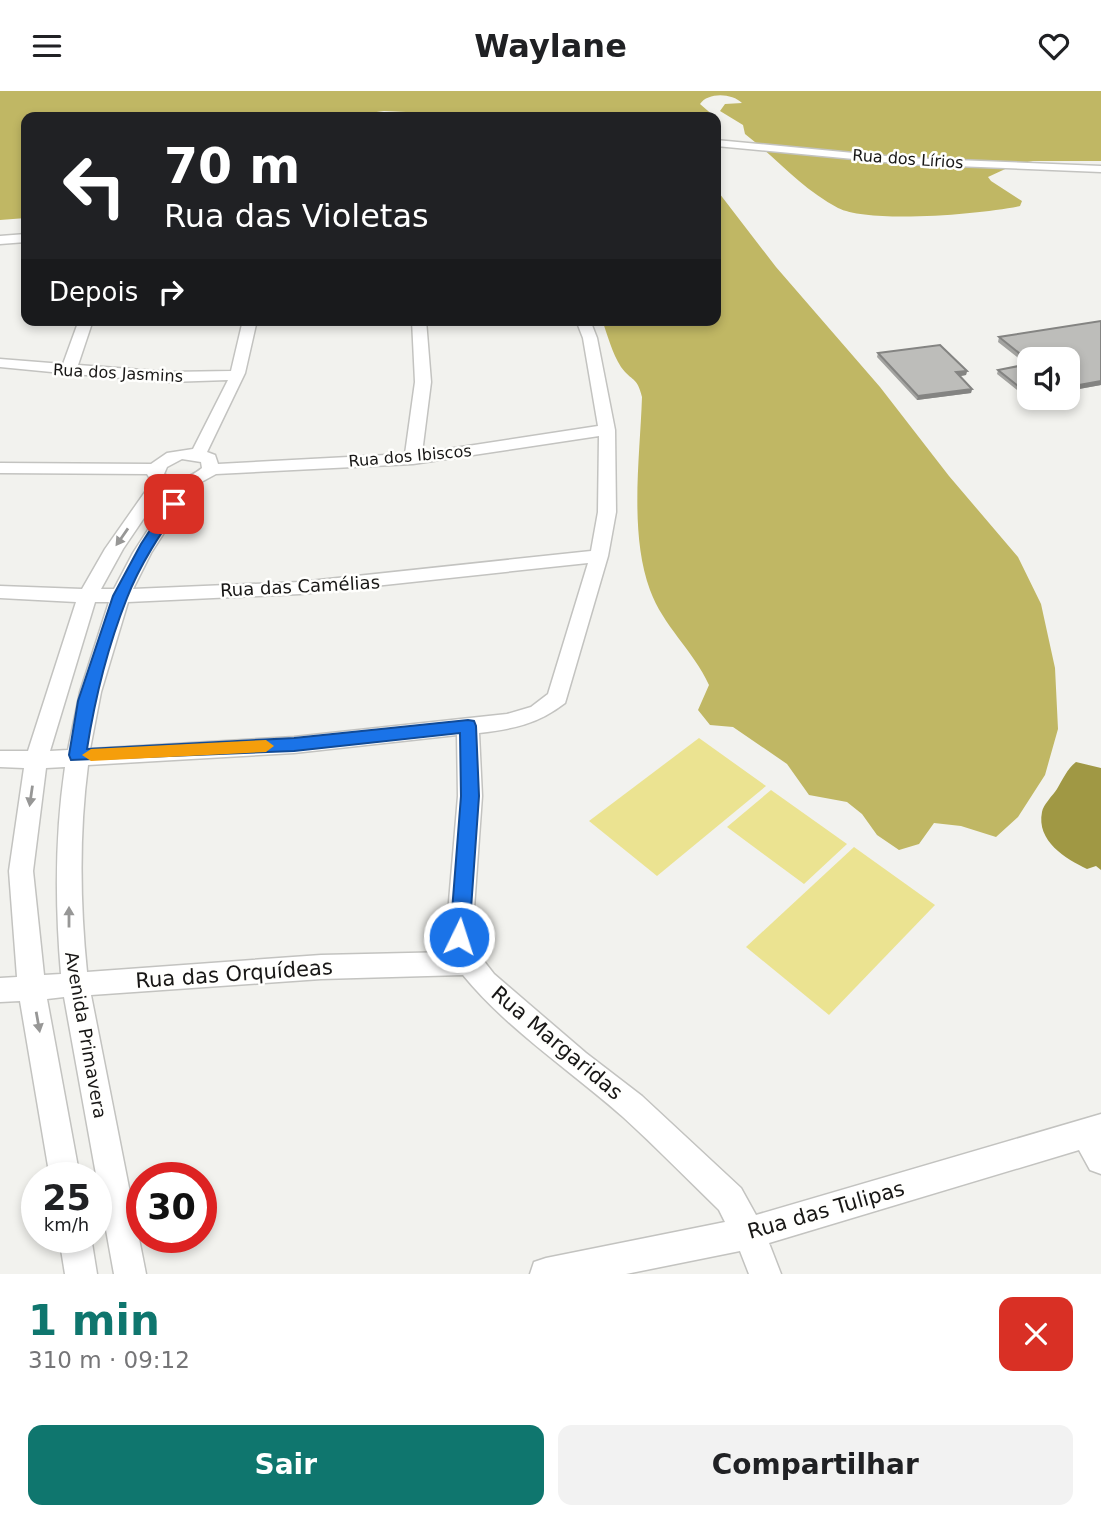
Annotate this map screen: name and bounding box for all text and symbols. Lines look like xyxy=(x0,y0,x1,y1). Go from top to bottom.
icon: menu xyxy=(28,27,66,65)
text: Waylane xyxy=(474,27,627,65)
icon: heart xyxy=(1035,27,1073,65)
text: 70 m xyxy=(164,138,300,195)
icon: left xyxy=(49,140,140,231)
street label: Rua dos Lírios xyxy=(852,146,964,172)
text: Rua das Violetas xyxy=(164,197,429,235)
icon: right xyxy=(152,273,190,311)
text: Depois xyxy=(49,277,138,307)
map controls xyxy=(1017,347,1080,410)
button: sound xyxy=(1017,347,1080,410)
street label: Rua dos Jasmins xyxy=(53,360,183,386)
street label: Rua dos Ibiscos xyxy=(348,441,472,471)
pin xyxy=(144,474,204,534)
icon: arrive xyxy=(155,485,193,523)
one-way arrow xyxy=(115,528,129,546)
street label: Rua das Camélias xyxy=(220,571,380,601)
one-way arrow xyxy=(25,785,36,807)
position arrow xyxy=(422,900,496,974)
one-way arrow xyxy=(63,906,75,928)
street label: Avenida Primavera xyxy=(61,950,111,1120)
street label: Rua das Orquídeas xyxy=(135,955,333,993)
street label: Rua Margaridas xyxy=(487,981,627,1105)
one-way arrow xyxy=(32,1011,43,1033)
speed limit sign: 30 xyxy=(126,1162,217,1253)
street label: Rua das Tulipas xyxy=(745,1176,907,1244)
text: 25 xyxy=(42,1178,91,1218)
text: km/h xyxy=(44,1214,89,1235)
text: 1 min xyxy=(28,1296,160,1345)
button: close xyxy=(999,1297,1073,1371)
text: 310 m · 09:12 xyxy=(28,1347,190,1373)
button: Sair xyxy=(28,1425,544,1505)
button: Compartilhar xyxy=(558,1425,1073,1505)

